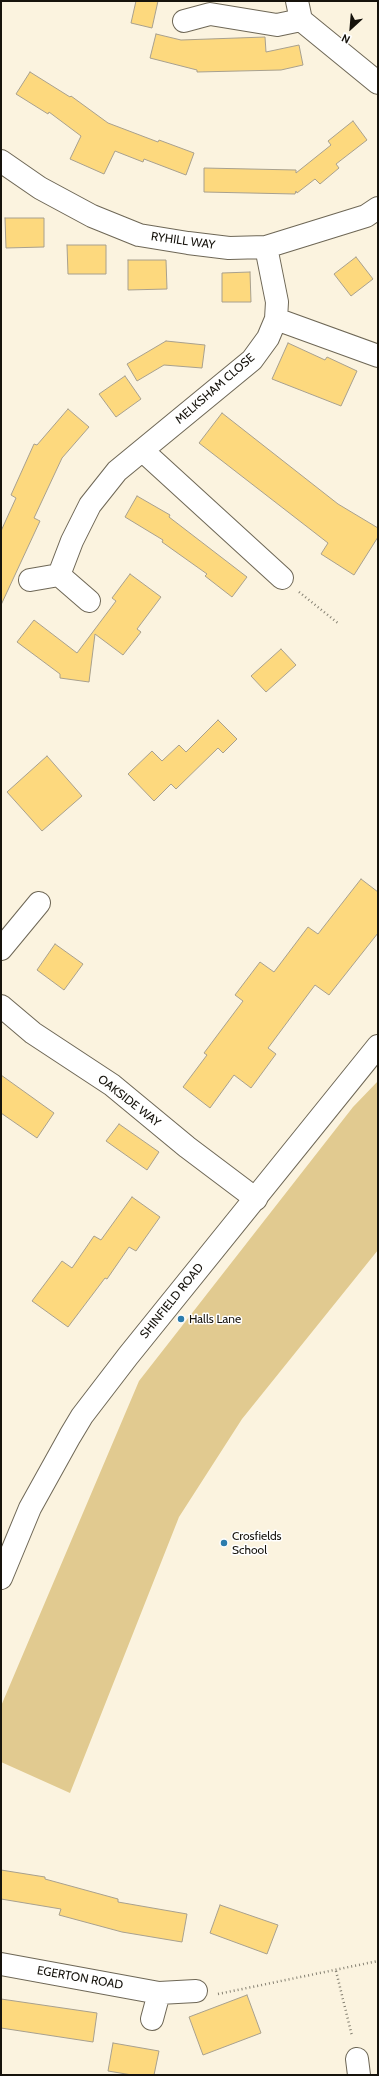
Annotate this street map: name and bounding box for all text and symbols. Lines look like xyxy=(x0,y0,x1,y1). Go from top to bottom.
north arrow xyxy=(331,8,371,48)
text: N xyxy=(339,31,352,47)
street label: RYHILL WAY xyxy=(150,229,216,253)
street label: MELKSHAM CLOSE xyxy=(172,351,258,427)
street label: OAKSIDE WAY xyxy=(95,1072,163,1130)
street label: SHINFIELD ROAD xyxy=(137,1260,207,1342)
place label: Halls Lane xyxy=(189,1312,241,1326)
marker: Halls Lane xyxy=(176,1314,186,1324)
place label: Crosfields School xyxy=(232,1529,282,1557)
marker: Crosfields School xyxy=(219,1538,229,1548)
street label: EGERTON ROAD xyxy=(36,1963,124,1993)

